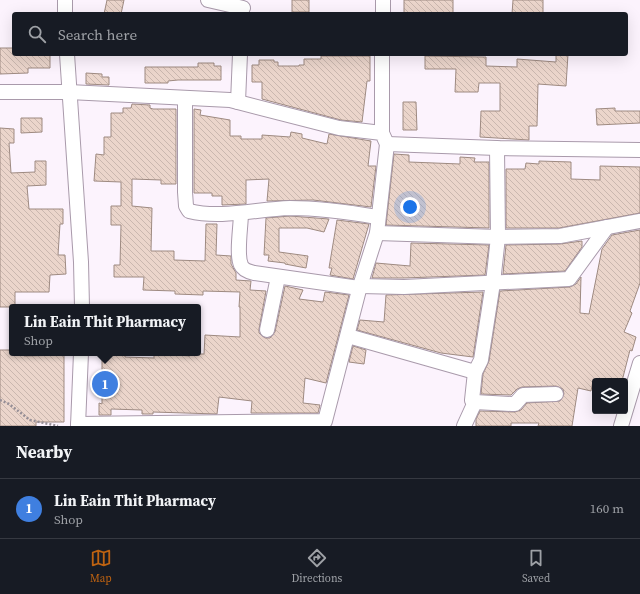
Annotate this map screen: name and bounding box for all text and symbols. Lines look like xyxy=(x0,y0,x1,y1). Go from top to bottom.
search box xyxy=(12,12,628,56)
icon: search xyxy=(26,23,48,45)
text: Search here xyxy=(58,24,137,45)
your location xyxy=(400,197,420,217)
popup xyxy=(9,304,201,356)
text: Lin Eain Thit Pharmacy xyxy=(24,311,186,332)
text: Shop xyxy=(24,332,53,349)
pin: 1 xyxy=(92,369,118,399)
map controls xyxy=(592,378,628,414)
button: layers xyxy=(592,378,628,414)
text: Nearby xyxy=(16,440,72,464)
text: Lin Eain Thit Pharmacy xyxy=(54,490,216,511)
text: 1 xyxy=(25,500,33,517)
text: 160 m xyxy=(590,500,624,517)
text: Shop xyxy=(54,511,83,528)
tab: Map xyxy=(90,547,112,586)
tab: Directions xyxy=(291,547,342,586)
tab: Saved xyxy=(522,547,550,586)

